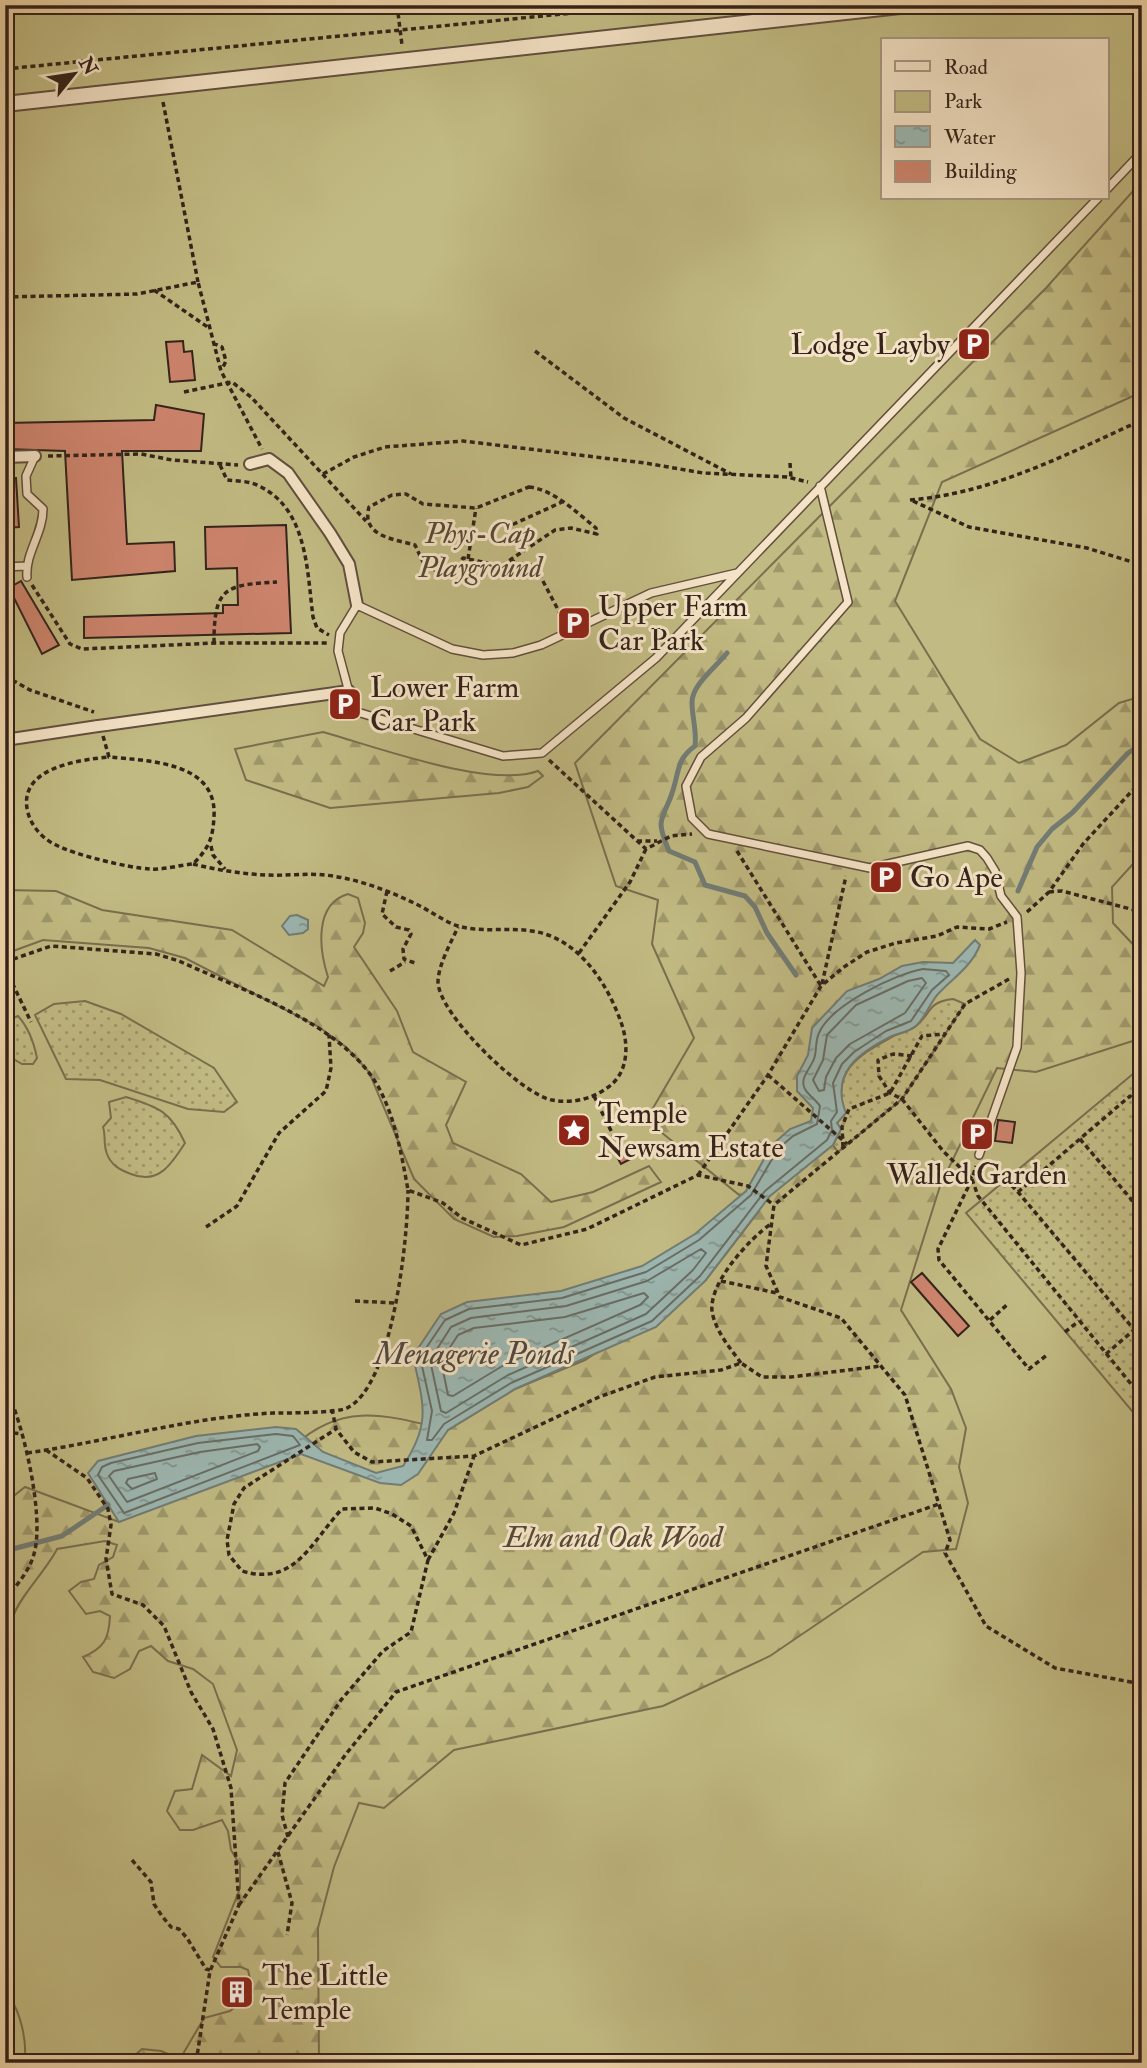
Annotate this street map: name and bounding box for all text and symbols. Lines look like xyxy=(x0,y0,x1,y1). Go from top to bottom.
north arrow xyxy=(38,38,108,108)
legend xyxy=(881,38,1108,200)
text: N xyxy=(73,52,103,80)
text: Road xyxy=(944,54,989,81)
text: Park xyxy=(944,88,982,115)
text: Water xyxy=(943,124,996,151)
text: Building xyxy=(944,158,1017,185)
parking icon: Lodge Layby xyxy=(955,325,993,363)
place label: Lodge Layby xyxy=(791,326,951,363)
park label: Phys-Cap Playground xyxy=(417,515,545,586)
place label: Upper Farm Car Park xyxy=(598,588,748,659)
parking icon: Upper Farm Car Park xyxy=(555,604,593,642)
place label: Lower Farm Car Park xyxy=(370,669,519,740)
parking icon: Lower Farm Car Park xyxy=(326,685,364,723)
parking icon: Go Ape xyxy=(867,858,905,896)
place label: Go Ape xyxy=(910,859,1003,896)
place label: Temple Newsam Estate xyxy=(598,1095,784,1166)
place icon: Temple Newsam Estate xyxy=(555,1111,593,1149)
parking icon: Walled Garden xyxy=(958,1115,996,1153)
place label: Walled Garden xyxy=(886,1156,1067,1193)
water label: Menagerie Ponds xyxy=(372,1334,575,1374)
park label: Elm and Oak Wood xyxy=(502,1519,725,1556)
place label: The Little Temple xyxy=(262,1957,388,2028)
building icon: The Little Temple xyxy=(218,1973,256,2011)

